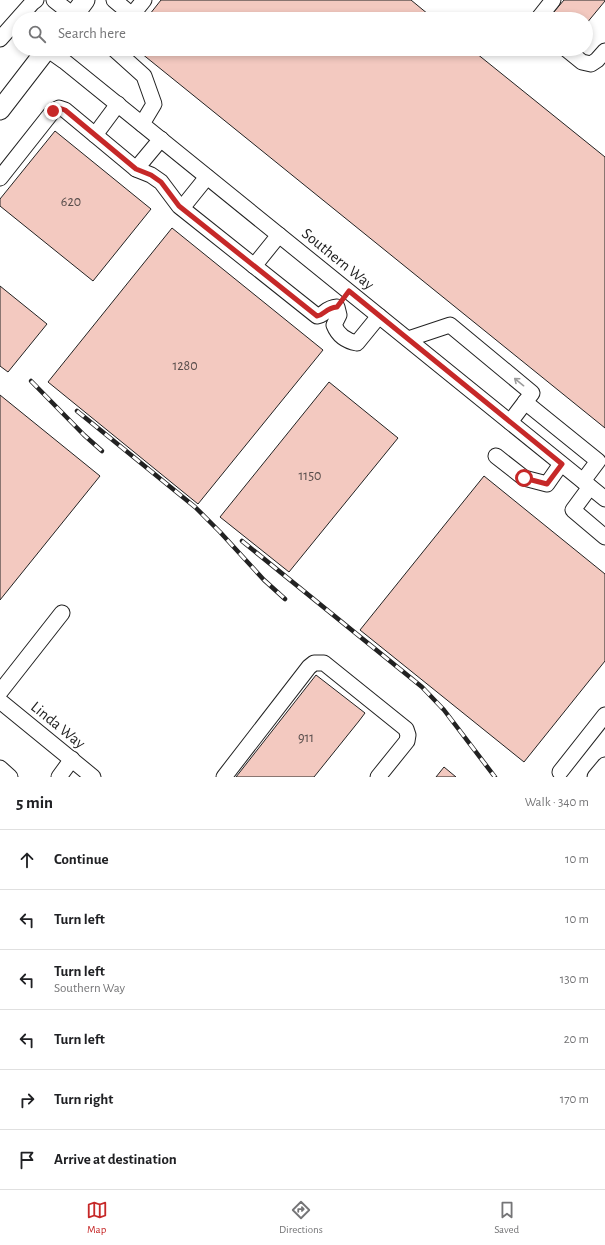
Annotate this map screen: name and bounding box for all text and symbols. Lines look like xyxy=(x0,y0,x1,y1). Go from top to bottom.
search box xyxy=(12,12,593,56)
icon: search xyxy=(26,23,48,45)
text: Search here xyxy=(58,26,126,41)
route end xyxy=(44,102,62,120)
house number: 620 xyxy=(61,195,81,209)
street label: Southern Way xyxy=(298,225,377,294)
house number: 1280 xyxy=(172,359,198,373)
one-way arrow xyxy=(514,378,525,387)
house number: 1150 xyxy=(299,469,321,483)
route start xyxy=(515,469,533,487)
street label: Linda Way xyxy=(27,698,88,752)
house number: 911 xyxy=(298,731,314,745)
text: 5 min xyxy=(16,794,53,811)
text: Walk · 340 m xyxy=(525,796,589,809)
icon: ahead xyxy=(16,849,38,871)
text: Continue xyxy=(54,852,109,867)
text: 10 m xyxy=(565,853,589,866)
icon: left xyxy=(16,909,38,931)
text: Turn left xyxy=(54,912,105,927)
text: 10 m xyxy=(565,913,589,926)
text: Turn left xyxy=(54,964,105,979)
icon: left xyxy=(16,969,38,991)
text: 130 m xyxy=(560,973,589,986)
text: Southern Way xyxy=(54,982,125,995)
icon: left xyxy=(16,1029,38,1051)
text: Turn left xyxy=(54,1032,105,1047)
text: 20 m xyxy=(564,1033,589,1046)
icon: right xyxy=(16,1089,38,1111)
text: Turn right xyxy=(54,1092,113,1107)
text: 170 m xyxy=(560,1093,589,1106)
icon: arrive xyxy=(16,1149,38,1171)
text: Arrive at destination xyxy=(54,1152,177,1167)
tab: Map xyxy=(86,1199,108,1236)
tab: Directions xyxy=(279,1199,323,1236)
tab: Saved xyxy=(494,1199,519,1236)

